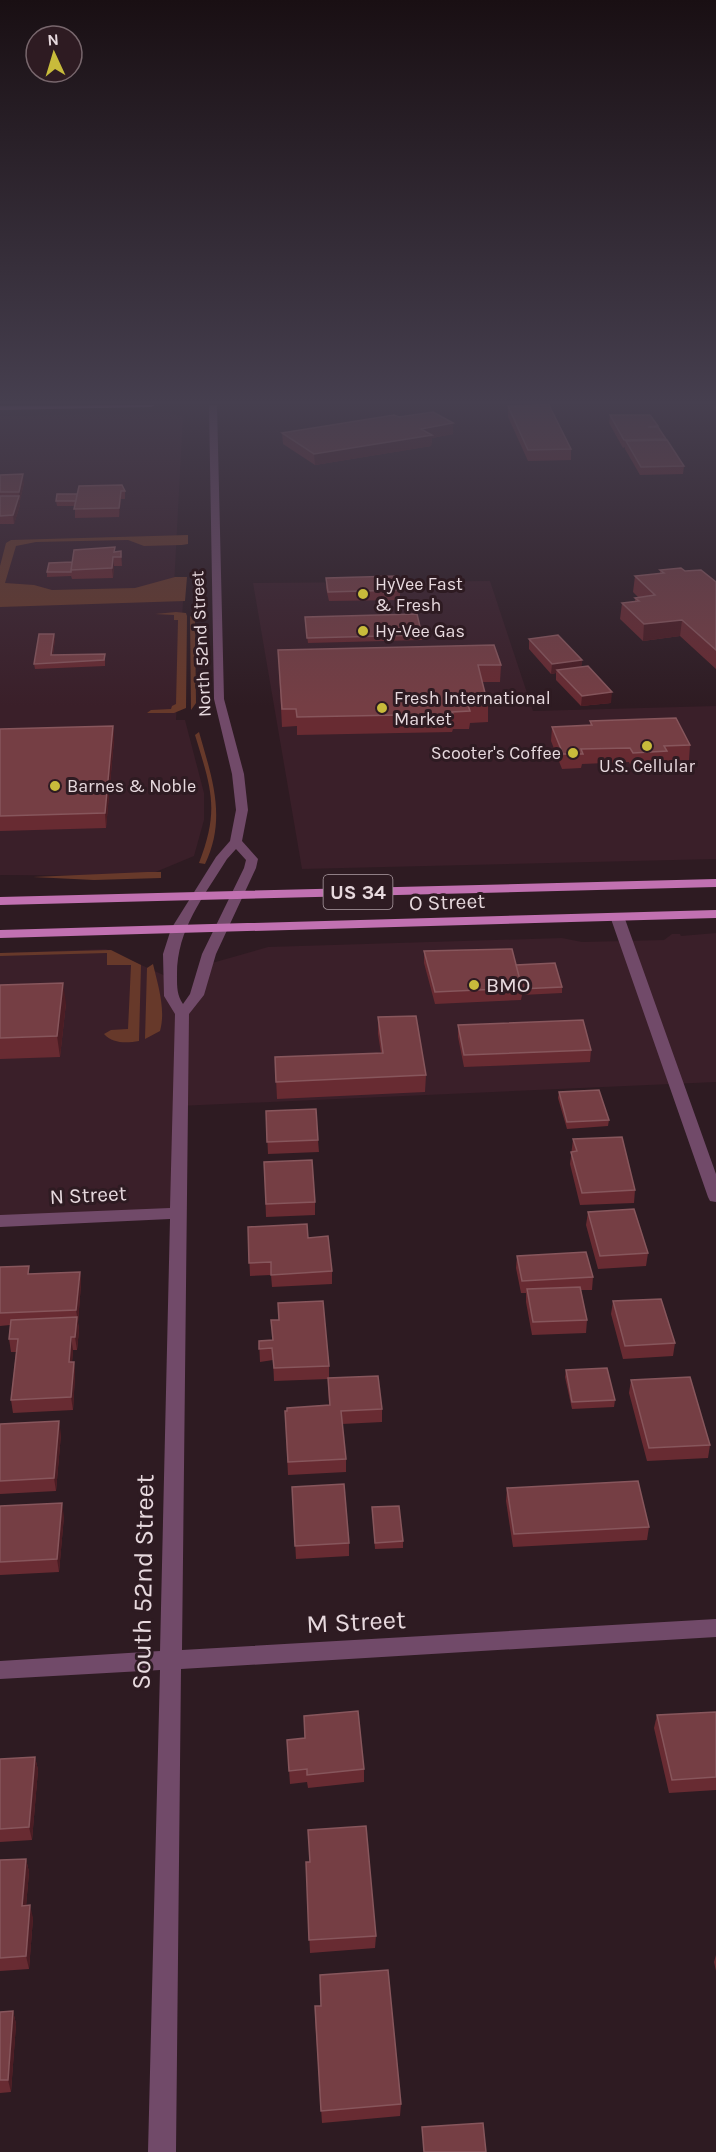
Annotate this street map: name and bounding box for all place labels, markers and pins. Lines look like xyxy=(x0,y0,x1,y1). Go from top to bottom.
place label: HyVee Fast & Fresh xyxy=(375,573,463,616)
marker: HyVee Fast & Fresh xyxy=(356,587,370,601)
place label: Hy-Vee Gas xyxy=(375,620,465,642)
marker: Hy-Vee Gas xyxy=(356,624,370,638)
place label: Fresh International Market xyxy=(394,687,551,730)
marker: Fresh International Market xyxy=(375,701,389,715)
marker: U.S. Cellular xyxy=(640,739,654,753)
place label: Scooter's Coffee xyxy=(431,742,561,764)
marker: Scooter's Coffee xyxy=(566,746,580,760)
place label: U.S. Cellular xyxy=(599,755,696,777)
place label: Barnes & Noble xyxy=(67,775,196,797)
marker: Barnes & Noble xyxy=(48,779,62,793)
place label: BMO xyxy=(486,973,530,997)
marker: BMO xyxy=(467,978,481,992)

